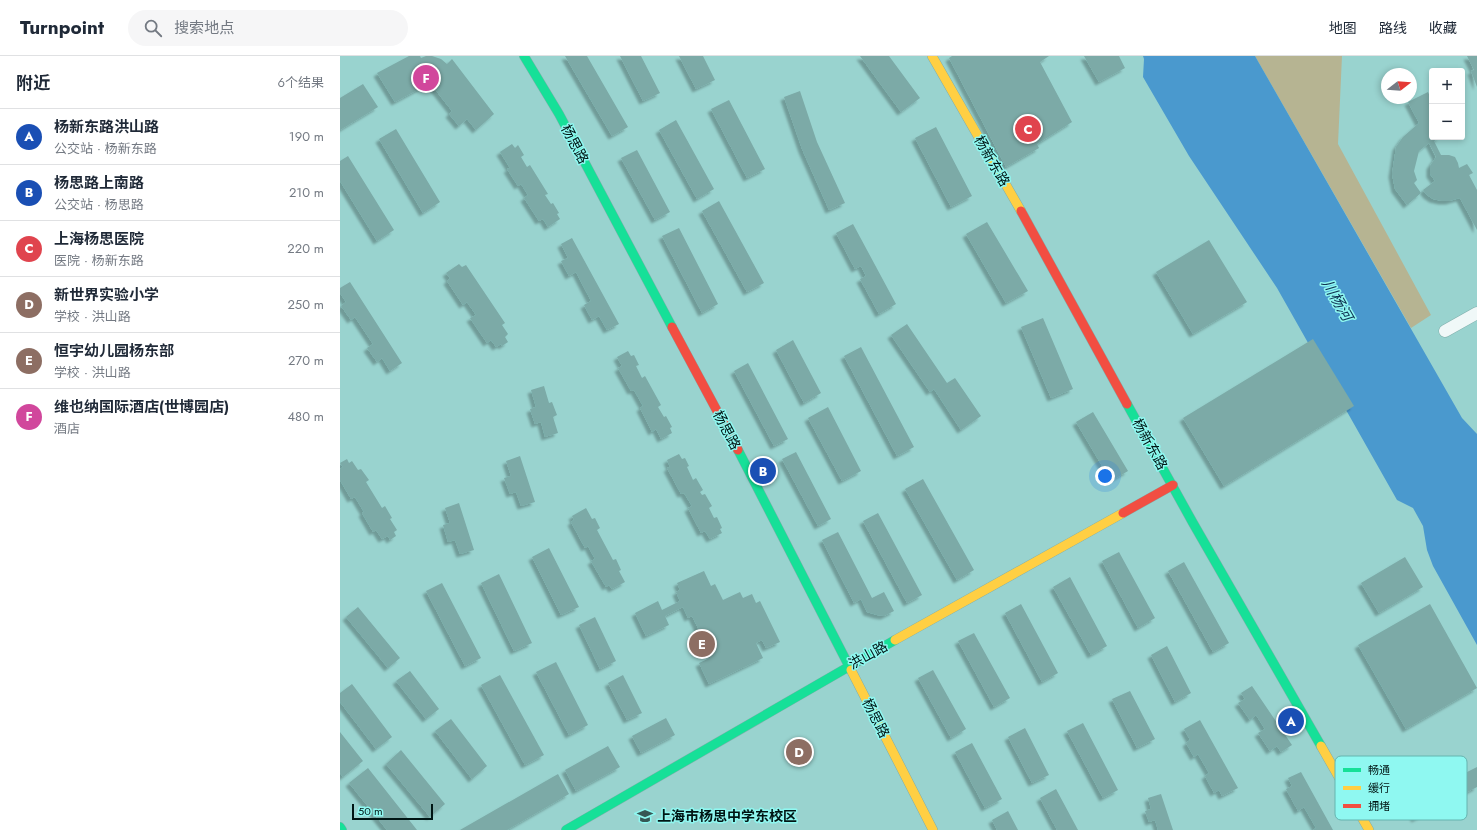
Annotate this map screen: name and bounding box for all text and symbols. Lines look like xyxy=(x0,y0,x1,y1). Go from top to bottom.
search box xyxy=(128,10,408,46)
text: Turnpoint xyxy=(20,14,104,41)
icon: search xyxy=(142,17,164,39)
text: 搜索地点 xyxy=(174,17,234,39)
text: 地图 xyxy=(1329,18,1357,38)
text: 路线 xyxy=(1379,18,1407,38)
text: 收藏 xyxy=(1429,18,1457,38)
pin: F xyxy=(413,63,439,93)
north arrow xyxy=(1381,68,1417,104)
map controls xyxy=(1429,68,1465,140)
button: + xyxy=(1429,68,1465,104)
text: 附近 xyxy=(16,71,50,95)
text: 6个结果 xyxy=(278,73,324,92)
button: − xyxy=(1429,104,1465,140)
pin: C xyxy=(1015,114,1041,144)
text: 杨新东路洪山路 xyxy=(54,116,159,138)
street label: 杨思路 xyxy=(556,121,594,167)
text: A xyxy=(24,127,34,146)
text: 190 m xyxy=(289,127,324,146)
street label: 杨新东路 xyxy=(969,132,1015,190)
text: 公交站 · 杨新东路 xyxy=(54,139,157,158)
text: 杨思路上南路 xyxy=(54,172,144,194)
text: B xyxy=(25,183,33,202)
text: 210 m xyxy=(289,183,324,202)
text: 公交站 · 杨思路 xyxy=(54,195,144,214)
text: 上海杨思医院 xyxy=(54,228,144,250)
text: C xyxy=(24,239,34,258)
text: 220 m xyxy=(287,239,324,258)
text: 医院 · 杨新东路 xyxy=(54,251,144,270)
water label: 川杨河 xyxy=(1316,275,1359,328)
text: 新世界实验小学 xyxy=(54,284,159,306)
text: D xyxy=(24,295,34,314)
text: 250 m xyxy=(287,295,324,314)
text: 学校 · 洪山路 xyxy=(54,307,131,326)
text: 恒宇幼儿园杨东部 xyxy=(54,340,174,362)
text: E xyxy=(25,351,33,370)
text: 270 m xyxy=(288,351,324,370)
text: 学校 · 洪山路 xyxy=(54,363,131,382)
text: 维也纳国际酒店(世博园店) xyxy=(54,396,229,418)
text: F xyxy=(25,407,33,426)
text: 480 m xyxy=(287,407,324,426)
street label: 杨思路 xyxy=(708,407,746,453)
street label: 杨新东路 xyxy=(1128,415,1172,473)
text: 酒店 xyxy=(54,419,80,438)
pin: B xyxy=(750,456,776,486)
your location xyxy=(1095,466,1115,486)
pin: E xyxy=(689,629,715,659)
street label: 洪山路 xyxy=(845,636,891,674)
street label: 杨思路 xyxy=(858,695,894,741)
pin: A xyxy=(1278,706,1304,736)
pin: D xyxy=(786,737,812,767)
legend xyxy=(1335,756,1467,820)
text: 畅通 xyxy=(1368,762,1390,778)
text: 缓行 xyxy=(1368,780,1390,796)
text: 拥堵 xyxy=(1368,798,1390,814)
scale bar xyxy=(352,802,433,821)
text: 50 m xyxy=(358,803,383,819)
place label: 上海市杨思中学东校区 xyxy=(657,806,797,826)
school or university icon: 上海市杨思中学东校区 xyxy=(636,807,654,825)

